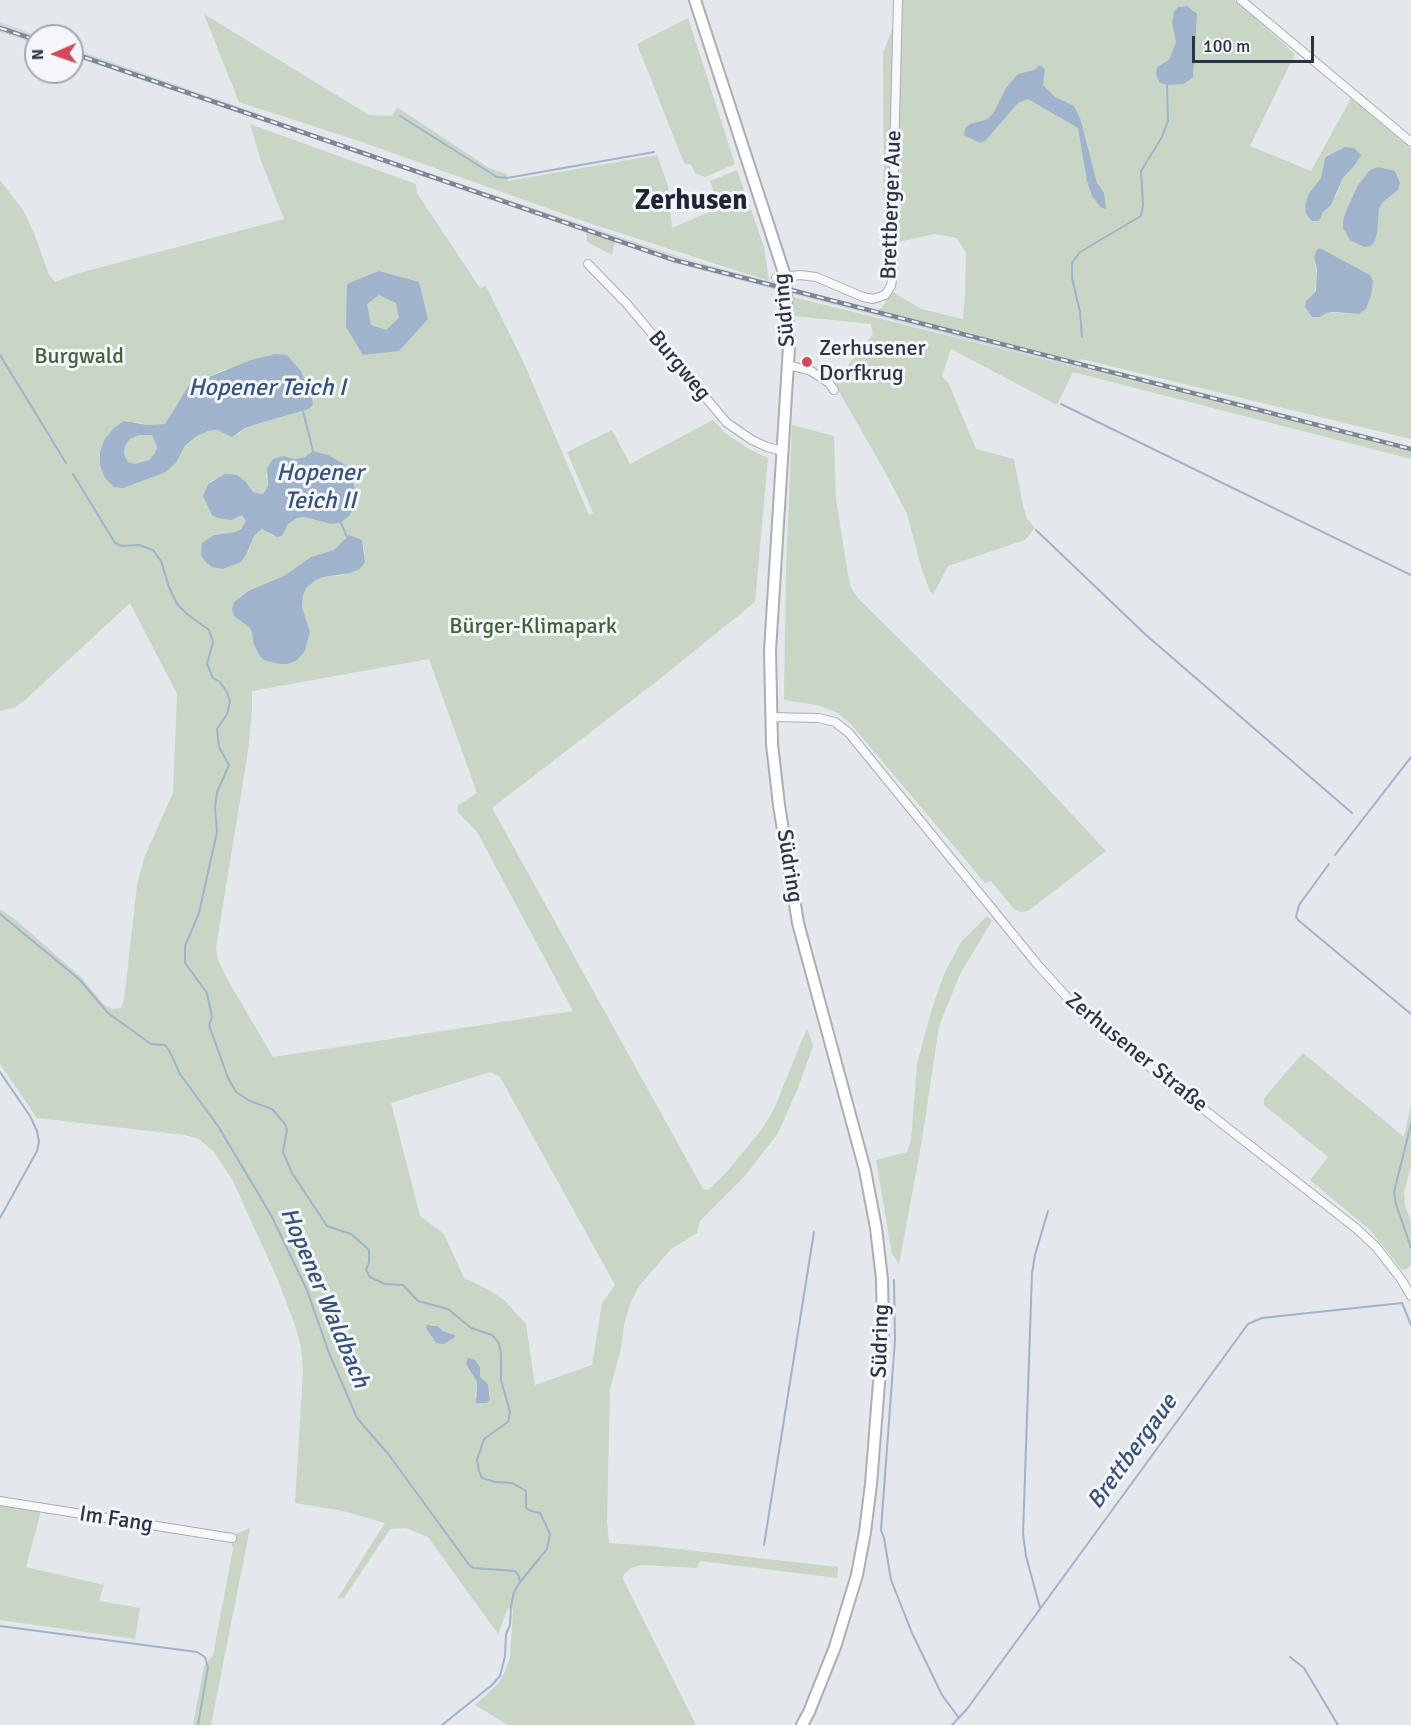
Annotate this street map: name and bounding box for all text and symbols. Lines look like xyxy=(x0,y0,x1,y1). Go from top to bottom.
north arrow xyxy=(24,24,84,84)
scale bar xyxy=(1195,24,1316,62)
text: 100 m xyxy=(1203,35,1250,57)
text: N xyxy=(28,49,48,60)
street label: Brettberger Aue xyxy=(876,130,908,280)
district label: Zerhusen xyxy=(634,185,748,219)
street label: Südring xyxy=(769,272,801,348)
street label: Burgweg xyxy=(642,326,716,406)
place label: Zerhusener Dorfkrug xyxy=(819,336,926,388)
park label: Burgwald xyxy=(34,344,124,370)
marker: Zerhusener Dorfkrug xyxy=(800,355,814,369)
water label: Hopener Teich I xyxy=(188,375,346,403)
water label: Hopener Teich II xyxy=(276,460,364,516)
park label: Bürger-Klimapark xyxy=(449,614,617,640)
street label: Südring xyxy=(770,827,808,905)
street label: Zerhusener Straße xyxy=(1060,988,1212,1118)
water label: Hopener Waldbach xyxy=(273,1204,375,1392)
street label: Südring xyxy=(867,1304,895,1378)
water label: Brettbergaue xyxy=(1082,1389,1184,1515)
street label: Im Fang xyxy=(77,1501,155,1539)

